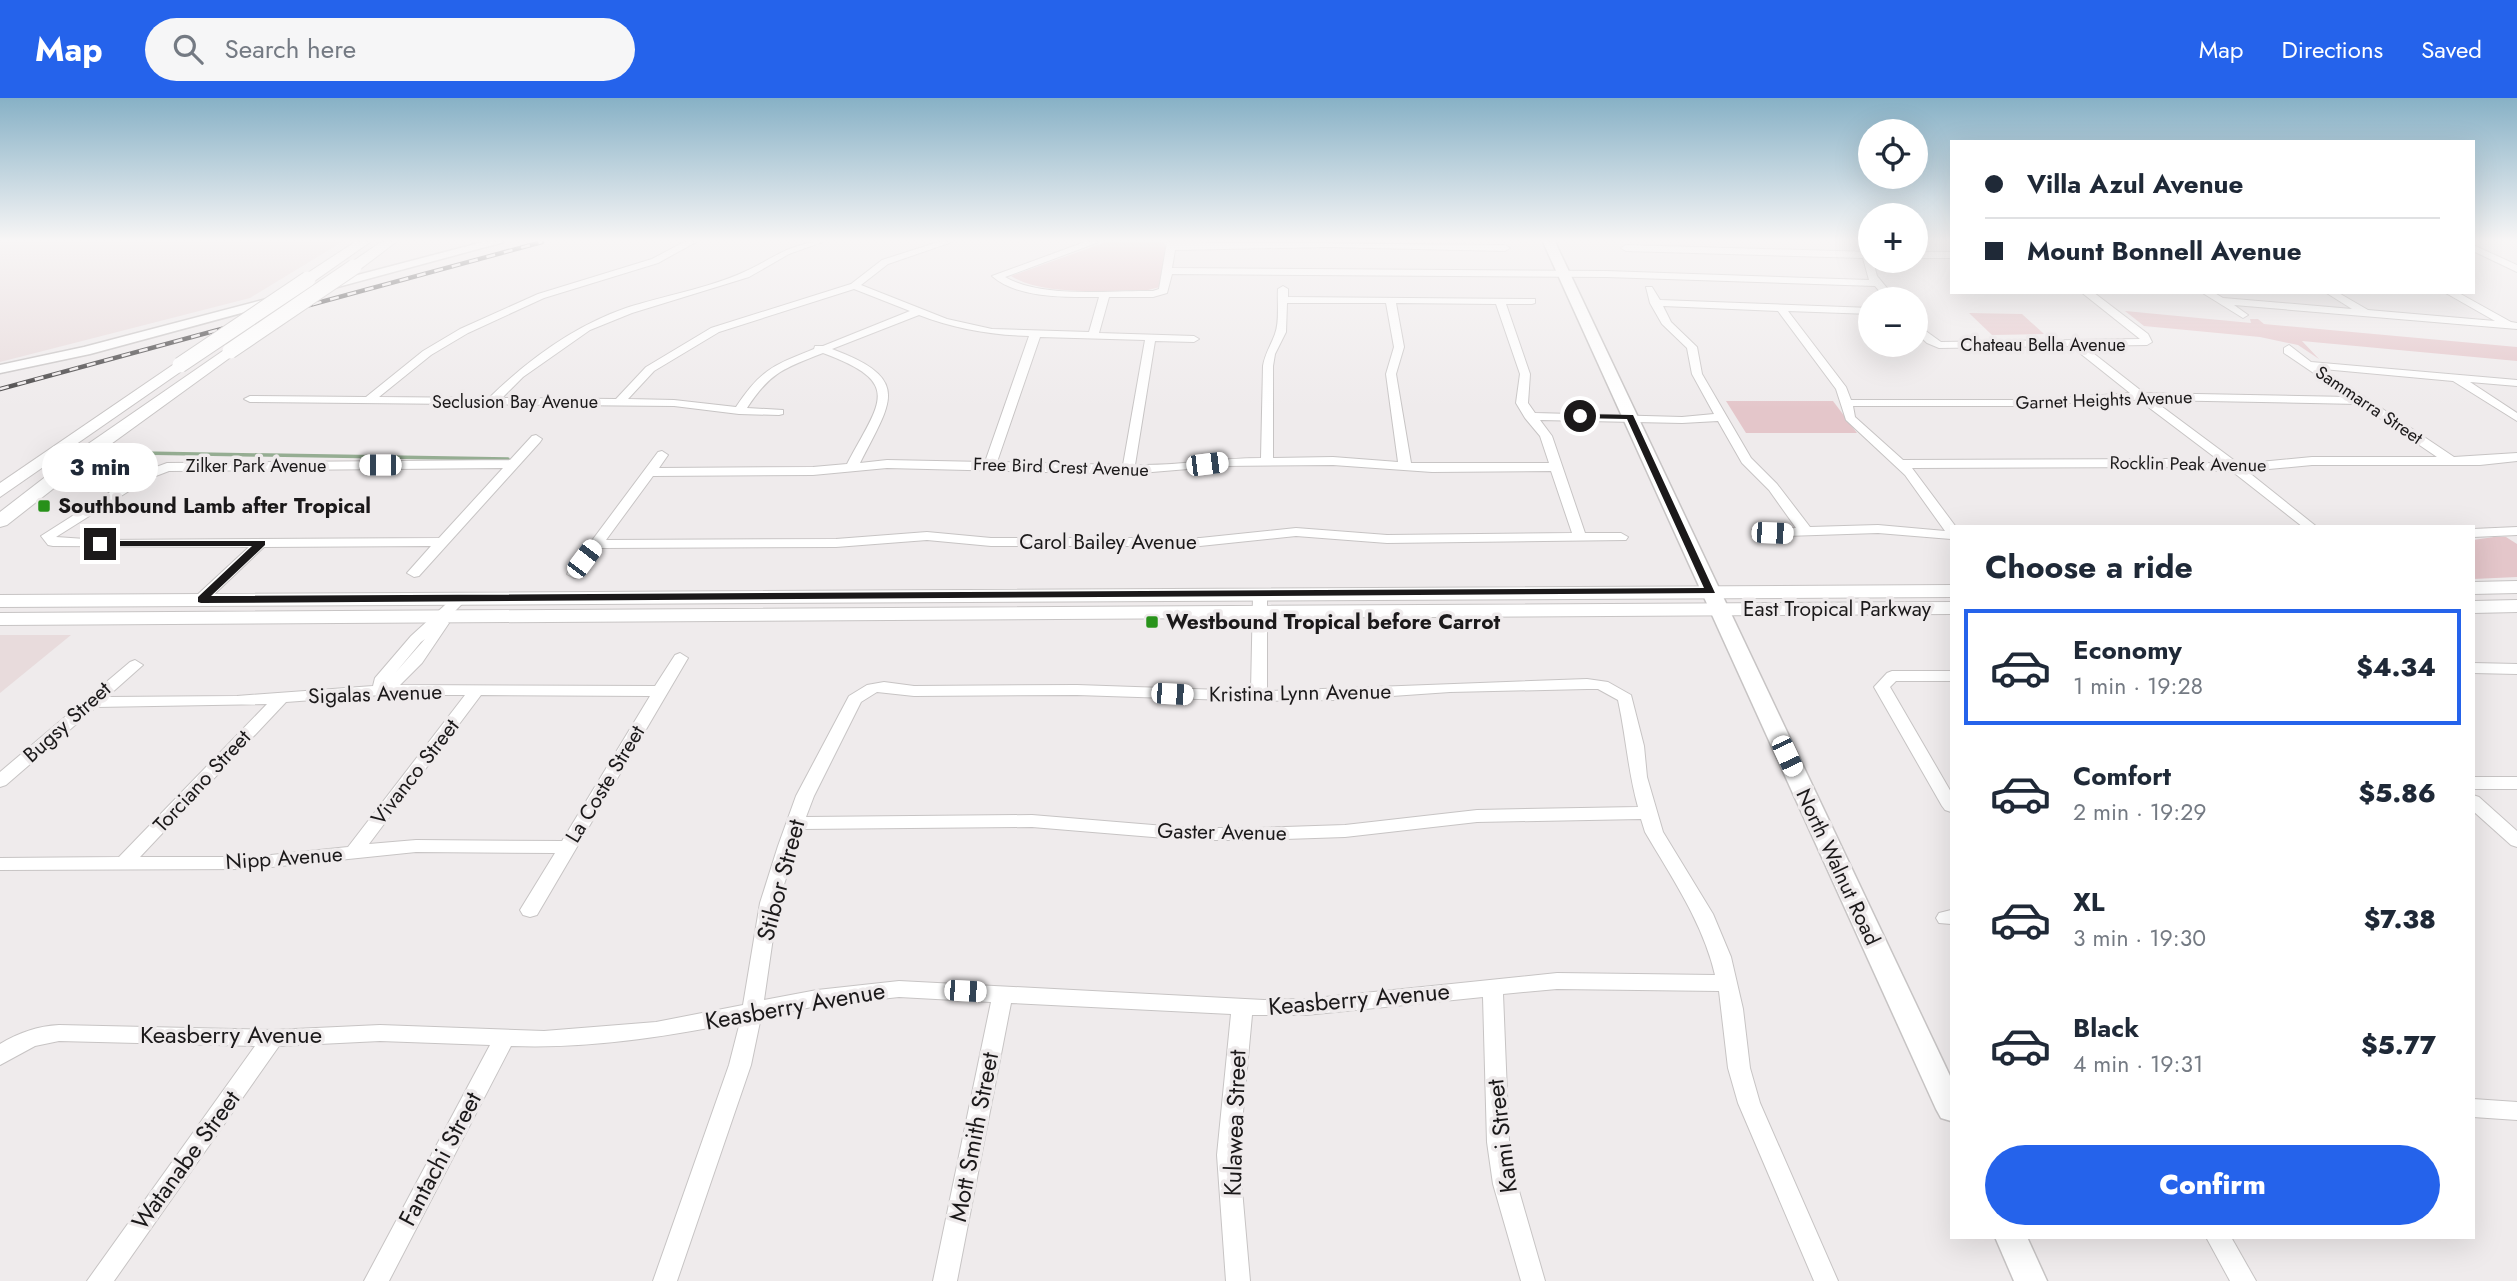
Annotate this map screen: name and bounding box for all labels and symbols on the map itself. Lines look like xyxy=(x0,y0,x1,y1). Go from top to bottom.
street label: Chateau Bella Avenue xyxy=(1960,332,2126,358)
street label: Sammarra Street xyxy=(2310,359,2428,451)
street label: Garnet Heights Avenue xyxy=(2015,384,2193,416)
street label: Seclusion Bay Avenue xyxy=(432,389,598,415)
route start xyxy=(1564,400,1596,432)
callout: 3 min xyxy=(42,442,158,492)
street label: Rocklin Peak Avenue xyxy=(2109,450,2267,478)
street label: Free Bird Crest Avenue xyxy=(973,451,1149,483)
car xyxy=(1185,451,1230,477)
street label: Zilker Park Avenue xyxy=(186,453,326,479)
car xyxy=(360,455,402,476)
place label: Southbound Lamb after Tropical xyxy=(58,491,371,521)
marker: Southbound Lamb after Tropical xyxy=(36,498,52,514)
car xyxy=(1751,522,1794,544)
street label: Carol Bailey Avenue xyxy=(1019,527,1197,557)
route end xyxy=(84,528,116,560)
car xyxy=(563,536,606,582)
street label: East Tropical Parkway xyxy=(1743,594,1932,624)
place label: Westbound Tropical before Carrot xyxy=(1166,607,1501,637)
marker: Westbound Tropical before Carrot xyxy=(1144,614,1160,630)
street label: Bugsy Street xyxy=(17,674,117,770)
street label: Kristina Lynn Avenue xyxy=(1209,676,1392,710)
street label: Sigalas Avenue xyxy=(307,677,443,711)
car xyxy=(1151,682,1194,706)
street label: Vivanco Street xyxy=(364,712,466,832)
street label: La Coste Street xyxy=(558,720,652,848)
street label: Torciano Street xyxy=(147,723,257,839)
car xyxy=(1769,733,1806,779)
street label: North Walnut Road xyxy=(1789,784,1887,950)
street label: Stibor Street xyxy=(747,815,814,945)
street label: Gaster Avenue xyxy=(1157,816,1287,848)
street label: Nipp Avenue xyxy=(224,839,344,877)
street label: Keasberry Avenue xyxy=(702,972,888,1039)
street label: Keasberry Avenue xyxy=(1267,973,1451,1024)
car xyxy=(944,979,987,1003)
street label: Keasberry Avenue xyxy=(140,1017,322,1052)
street label: Mott Smith Street xyxy=(940,1049,1007,1225)
street label: Kulawea Street xyxy=(1214,1049,1255,1197)
street label: Kami Street xyxy=(1477,1077,1526,1195)
street label: Watanabe Street xyxy=(123,1083,248,1237)
street label: Fantachi Street xyxy=(389,1085,490,1232)

